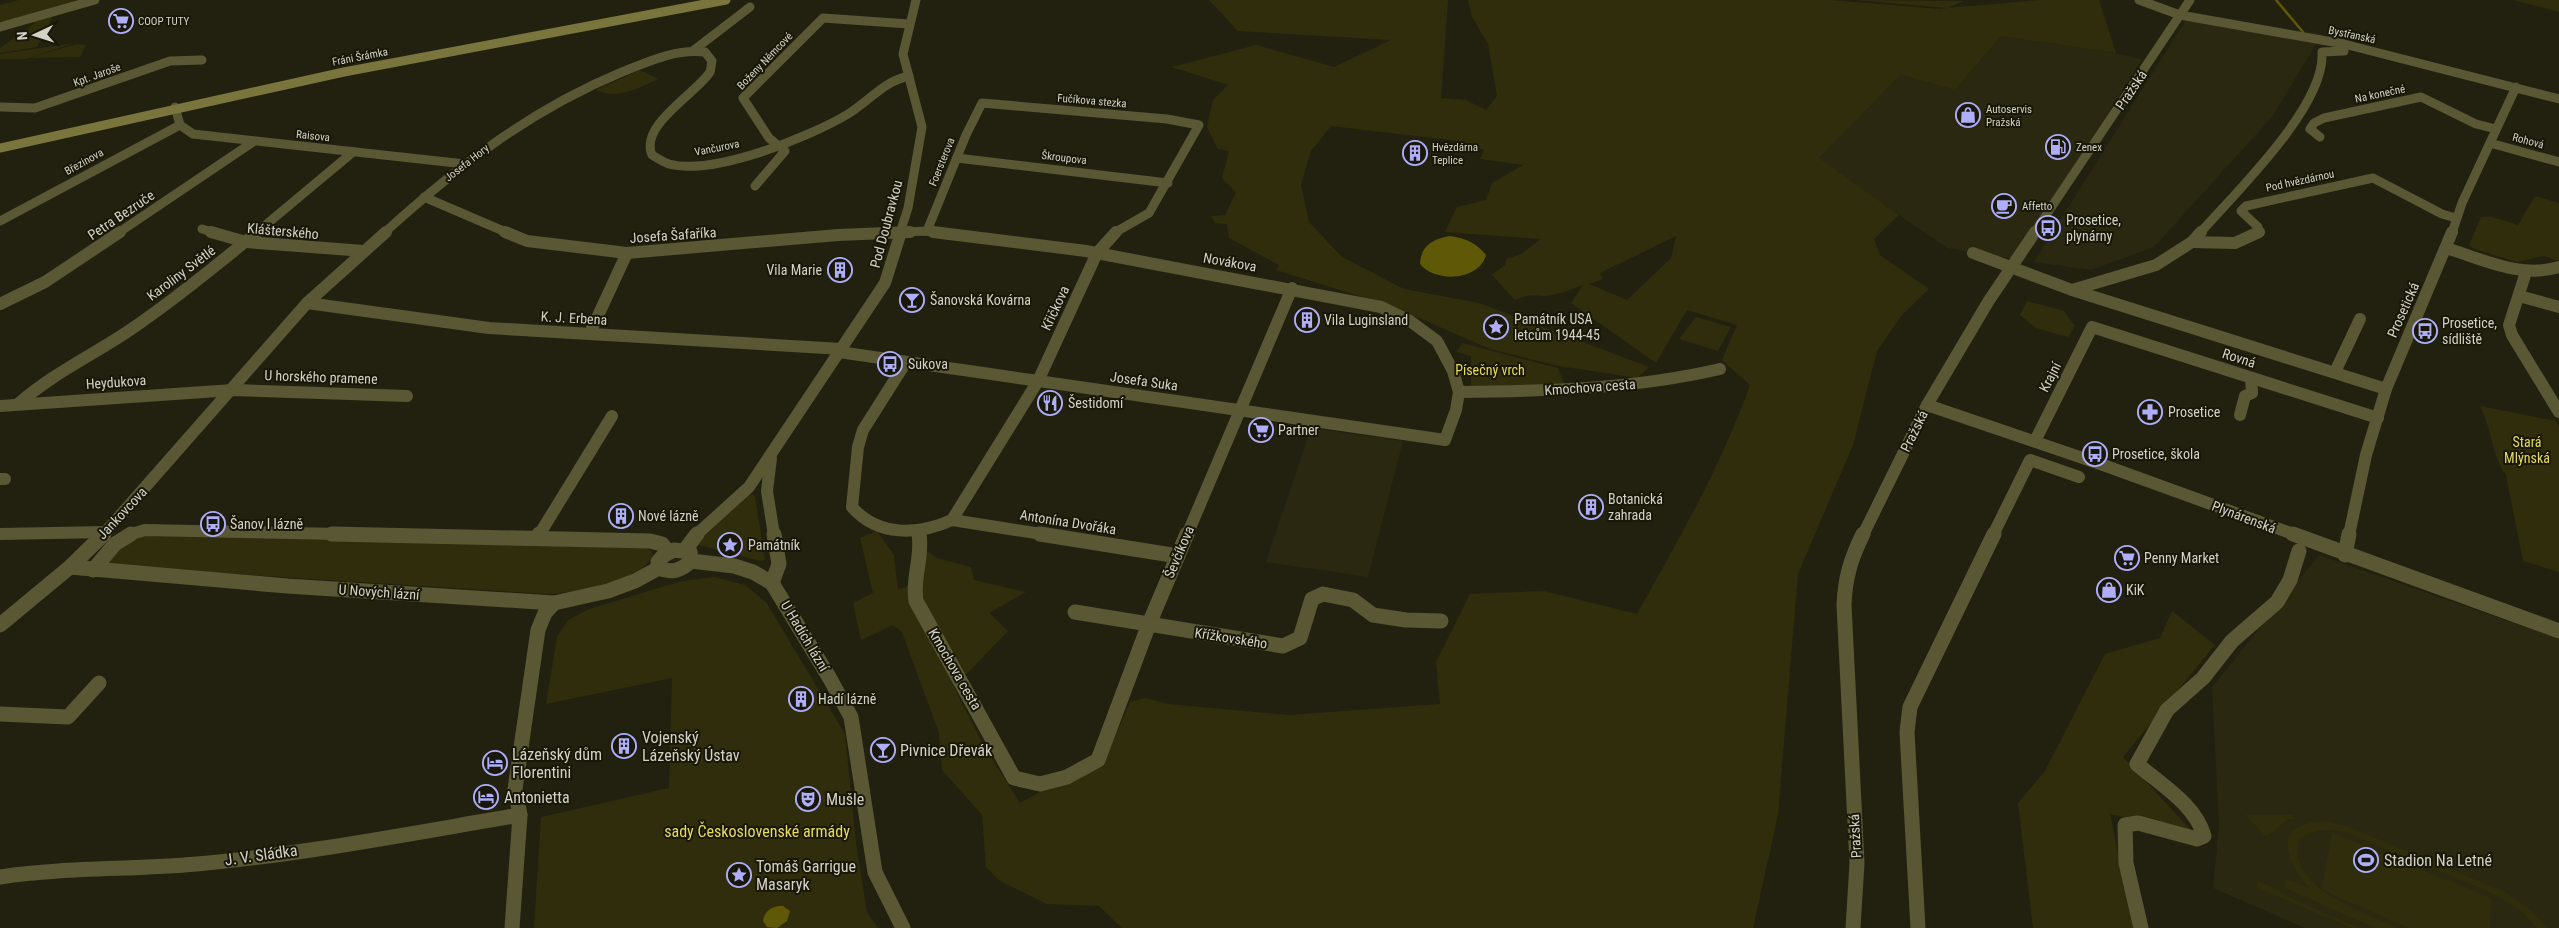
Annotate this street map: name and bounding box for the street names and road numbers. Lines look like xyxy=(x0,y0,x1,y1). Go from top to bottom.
street label: Bystřanská xyxy=(2327,24,2377,46)
street label: Boženy Němcové xyxy=(735,30,795,92)
street label: Fráni Šrámka xyxy=(331,45,389,69)
street label: Kpt. Jaroše xyxy=(72,60,122,90)
street label: Pražská xyxy=(2112,67,2150,113)
street label: Na konečné xyxy=(2354,82,2406,106)
street label: Fučíkova stezka xyxy=(1057,91,1127,111)
street label: Raisova xyxy=(295,128,331,144)
street label: Rohová xyxy=(2511,131,2545,151)
street label: Foersterova xyxy=(926,136,958,188)
street label: Vančurova xyxy=(693,137,741,159)
street label: Josefa Hory xyxy=(442,141,492,184)
street label: Březinova xyxy=(62,146,106,178)
street label: Škroupova xyxy=(1041,149,1087,167)
street label: Pod hvězdárnou xyxy=(2265,167,2335,195)
street label: Pod Doubravkou xyxy=(867,178,905,270)
street label: Petra Bezruče xyxy=(85,187,158,243)
street label: Klášterského xyxy=(247,220,319,242)
street label: Josefa Šafaříka xyxy=(629,223,717,246)
street label: Karoliny Světlé xyxy=(144,242,219,304)
street label: Novákova xyxy=(1202,249,1258,275)
street label: Prosetická xyxy=(2384,280,2422,340)
street label: Křičkova xyxy=(1038,283,1072,333)
street label: K. J. Erbena xyxy=(540,308,608,328)
street label: Rovná xyxy=(2220,345,2258,371)
street label: Krajní xyxy=(2036,359,2065,395)
street label: U horského pramene xyxy=(264,367,378,387)
street label: Josefa Suka xyxy=(1109,368,1179,394)
street label: Heydukova xyxy=(85,372,147,392)
street label: Kmochova cesta xyxy=(1544,376,1636,398)
street label: Pražská xyxy=(1897,408,1931,454)
street label: Jankovcova xyxy=(94,484,150,542)
street label: Plynárenská xyxy=(2210,497,2278,537)
street label: Antonína Dvořáka xyxy=(1019,506,1117,538)
street label: Ševčíkova xyxy=(1160,523,1197,581)
street label: U Nových lázní xyxy=(338,581,421,603)
street label: U Hadích lázní xyxy=(778,598,833,675)
street label: Křížkovského xyxy=(1193,624,1269,652)
street label: Kmochova cesta xyxy=(925,625,985,713)
street label: Pražská xyxy=(1846,814,1864,858)
street label: J. V. Sládka xyxy=(223,841,299,869)

